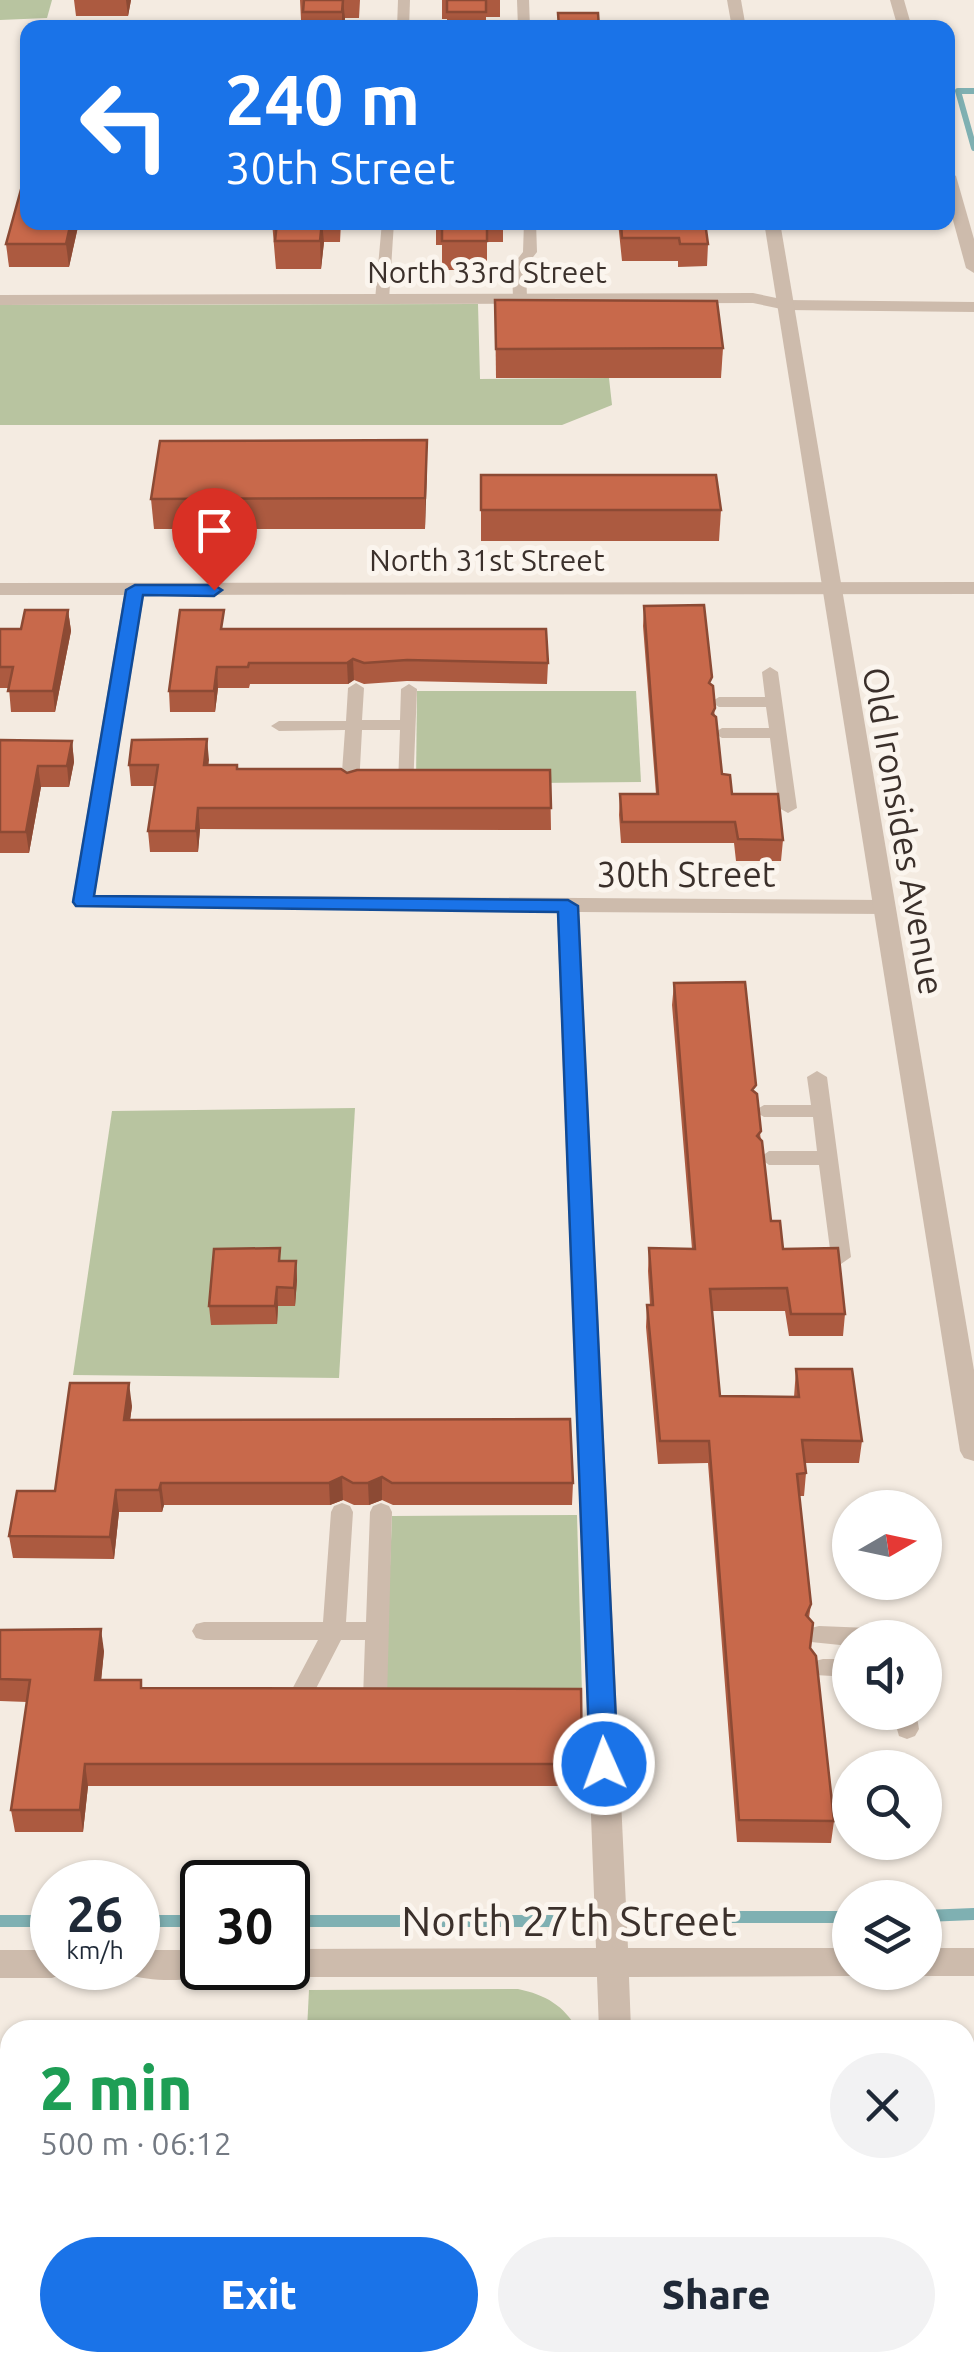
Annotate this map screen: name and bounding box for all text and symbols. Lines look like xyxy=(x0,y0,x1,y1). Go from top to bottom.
icon: left xyxy=(60,60,190,190)
text: 240 m xyxy=(225,60,420,138)
text: 30th Street xyxy=(225,142,455,193)
street label: North 33rd Street xyxy=(367,255,607,289)
pin xyxy=(172,488,257,591)
icon: arrive xyxy=(187,503,242,558)
street label: North 31st Street xyxy=(369,543,605,577)
street label: Old Ironsides Avenue xyxy=(855,664,953,998)
street label: 30th Street xyxy=(597,854,776,894)
north arrow xyxy=(832,1490,942,1600)
map controls xyxy=(832,1490,942,1990)
button: sound xyxy=(832,1620,942,1730)
position arrow xyxy=(552,1712,656,1816)
button: search xyxy=(832,1750,942,1860)
speed limit sign: 30 xyxy=(180,1860,310,1990)
button: layers xyxy=(832,1880,942,1990)
text: 26 xyxy=(67,1885,123,1941)
street label: North 27th Street xyxy=(401,1897,737,1944)
text: km/h xyxy=(66,1936,124,1964)
button: close xyxy=(830,2053,935,2158)
text: 2 min xyxy=(40,2054,193,2121)
text: 500 m · 06:12 xyxy=(40,2125,232,2161)
button: Exit xyxy=(40,2237,478,2352)
button: Share xyxy=(498,2237,935,2352)

